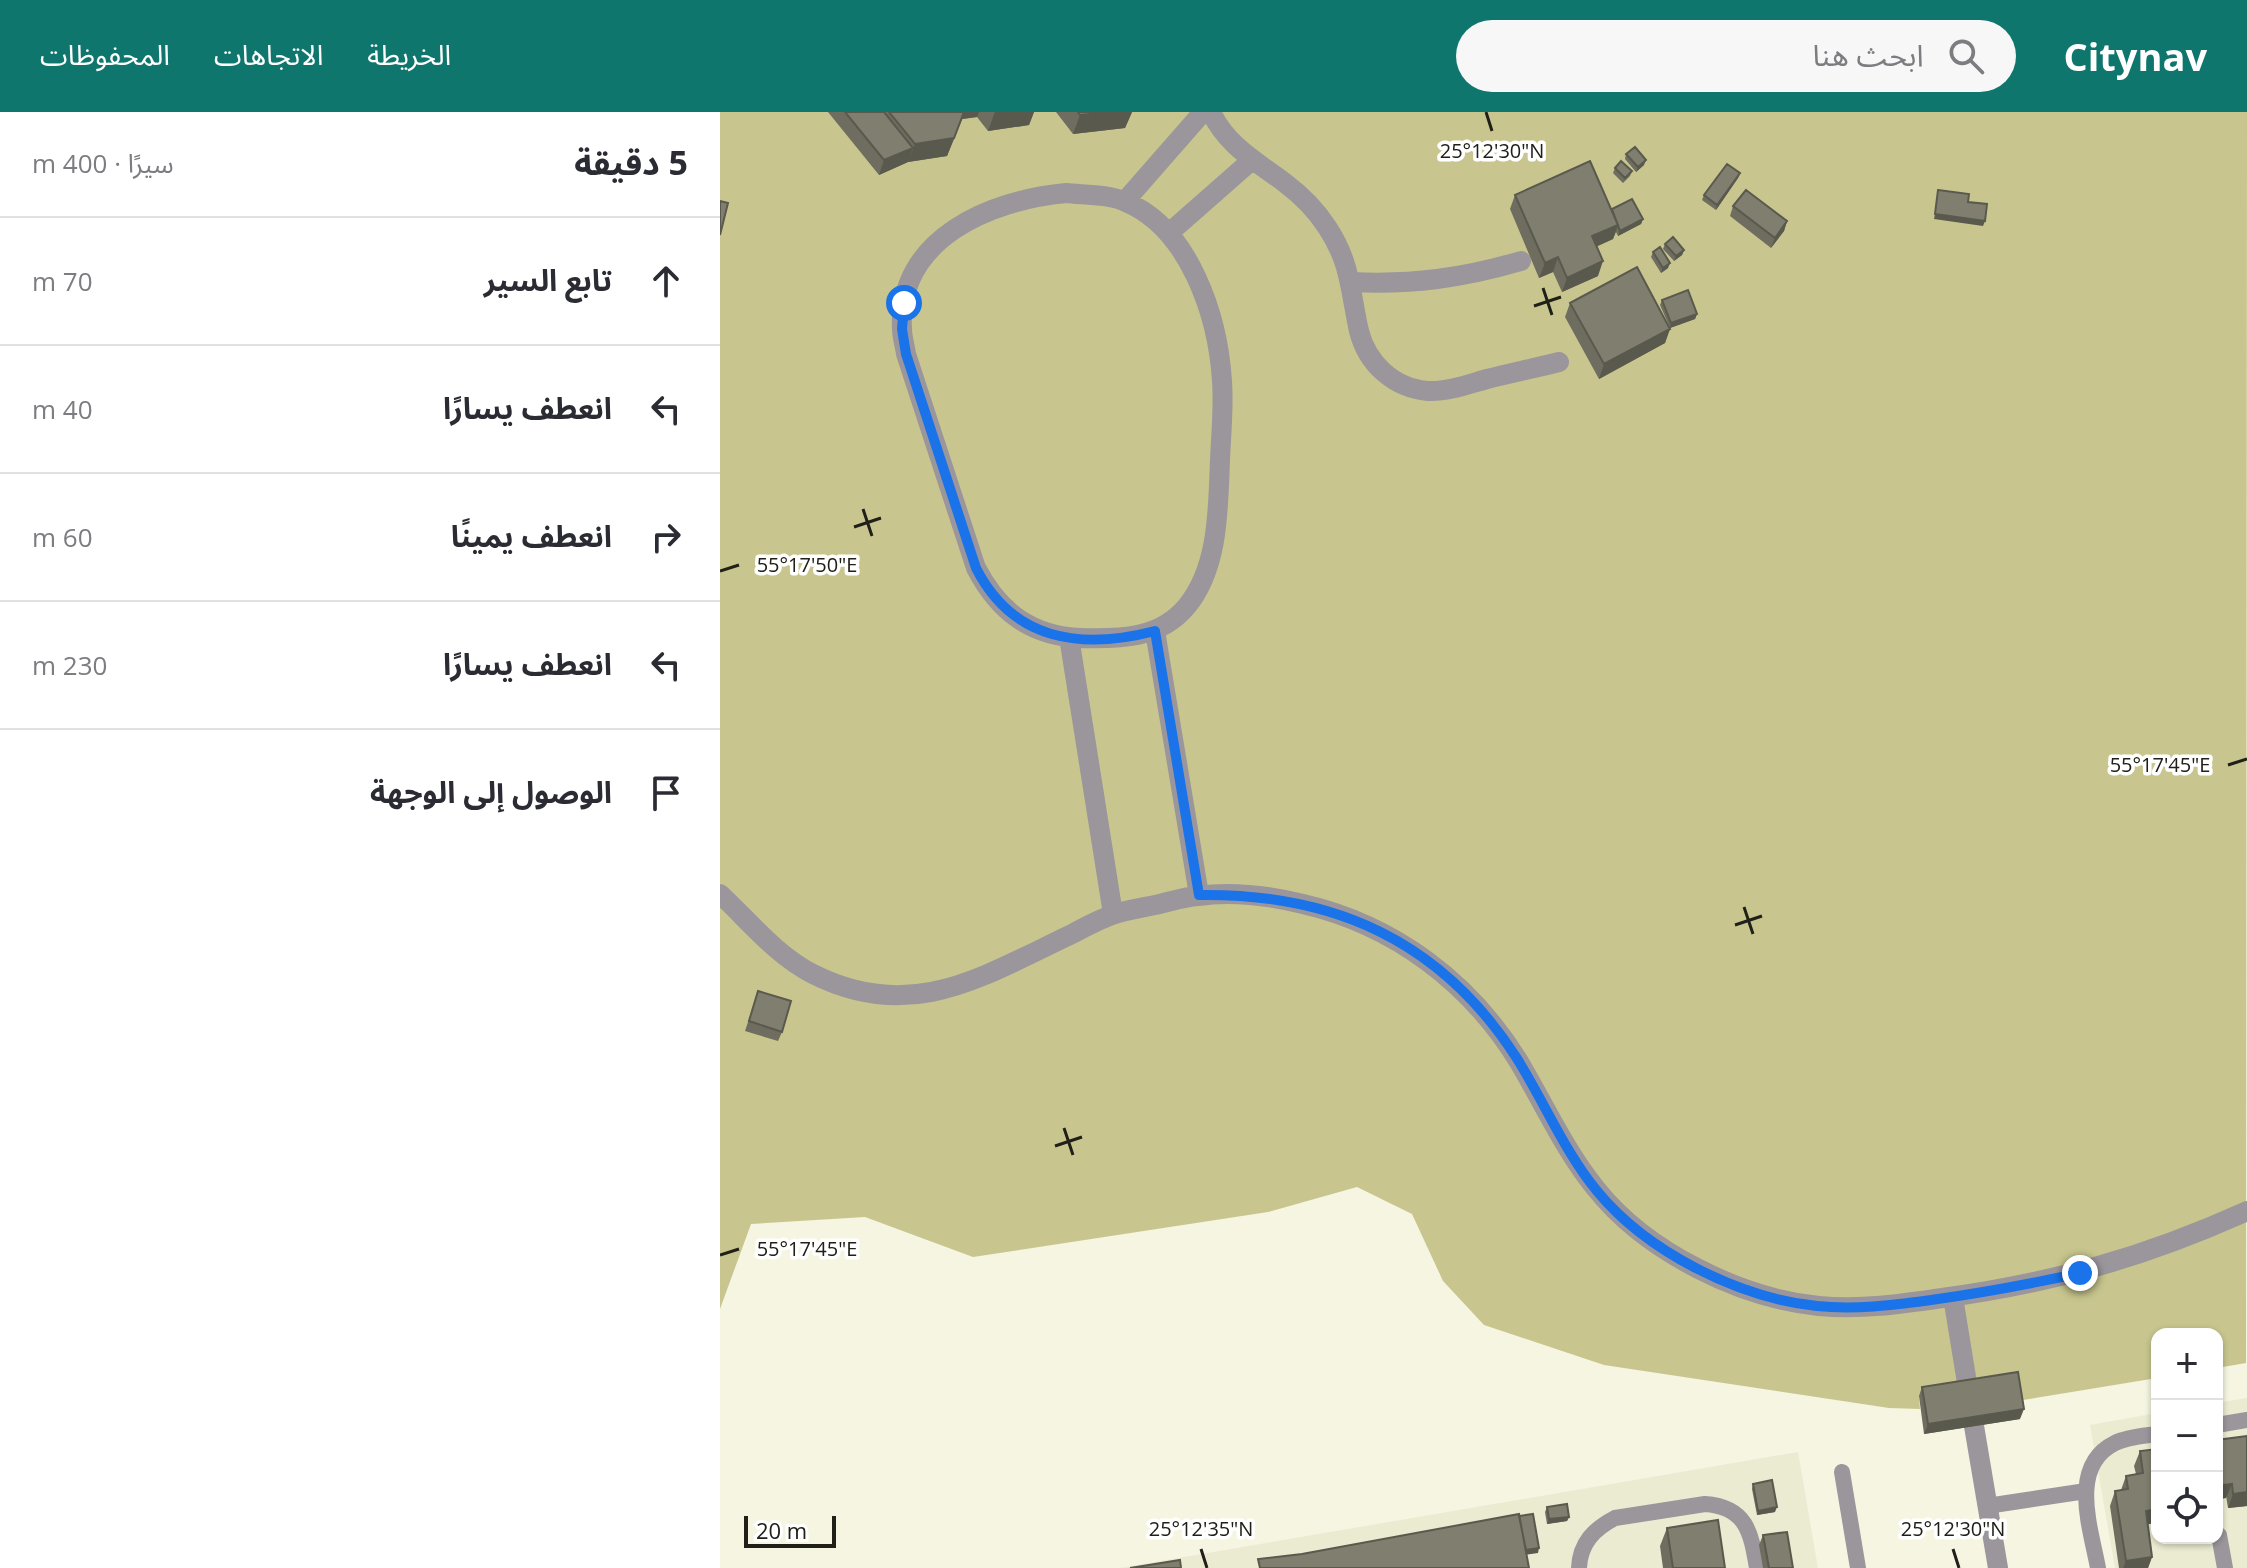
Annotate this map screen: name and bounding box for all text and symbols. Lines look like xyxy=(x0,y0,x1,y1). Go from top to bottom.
search box xyxy=(1456,20,2016,92)
text: Citynav xyxy=(2064,30,2207,82)
text: ابحث هنا xyxy=(1812,34,1924,75)
icon: search xyxy=(1944,34,1988,78)
text: المحفوظات xyxy=(40,35,170,73)
text: الاتجاهات xyxy=(214,35,323,73)
text: الخريطة xyxy=(367,35,451,73)
text: 25°12'30"N xyxy=(1440,137,1544,164)
text: 5 دقيقة xyxy=(574,139,688,185)
text: سيرًا · 400 m xyxy=(32,145,174,181)
text: تابع السير xyxy=(484,259,612,300)
icon: ahead xyxy=(644,259,688,303)
text: 70 m xyxy=(32,263,93,299)
route start xyxy=(886,285,922,321)
text: انعطف يسارًا xyxy=(443,387,612,428)
icon: left xyxy=(644,387,688,431)
text: 40 m xyxy=(32,391,93,427)
text: انعطف يمينًا xyxy=(451,515,612,556)
icon: right xyxy=(644,515,688,559)
text: 60 m xyxy=(32,519,93,555)
text: 55°17'50"E xyxy=(757,551,857,578)
text: انعطف يسارًا xyxy=(443,643,612,684)
icon: left xyxy=(644,643,688,687)
text: 230 m xyxy=(32,647,107,683)
text: 55°17'45"E xyxy=(2110,751,2210,778)
text: الوصول إلى الوجهة xyxy=(370,771,612,812)
icon: arrive xyxy=(644,771,688,815)
text: 55°17'45"E xyxy=(757,1235,857,1262)
route end xyxy=(2062,1255,2098,1291)
map controls xyxy=(2151,1328,2223,1544)
button: + xyxy=(2151,1328,2223,1400)
button: − xyxy=(2151,1400,2223,1472)
button: locate xyxy=(2151,1472,2223,1544)
scale bar xyxy=(744,1512,836,1548)
text: 20 m xyxy=(756,1515,807,1545)
text: 25°12'35"N xyxy=(1149,1515,1253,1542)
text: 25°12'30"N xyxy=(1901,1515,2005,1542)

